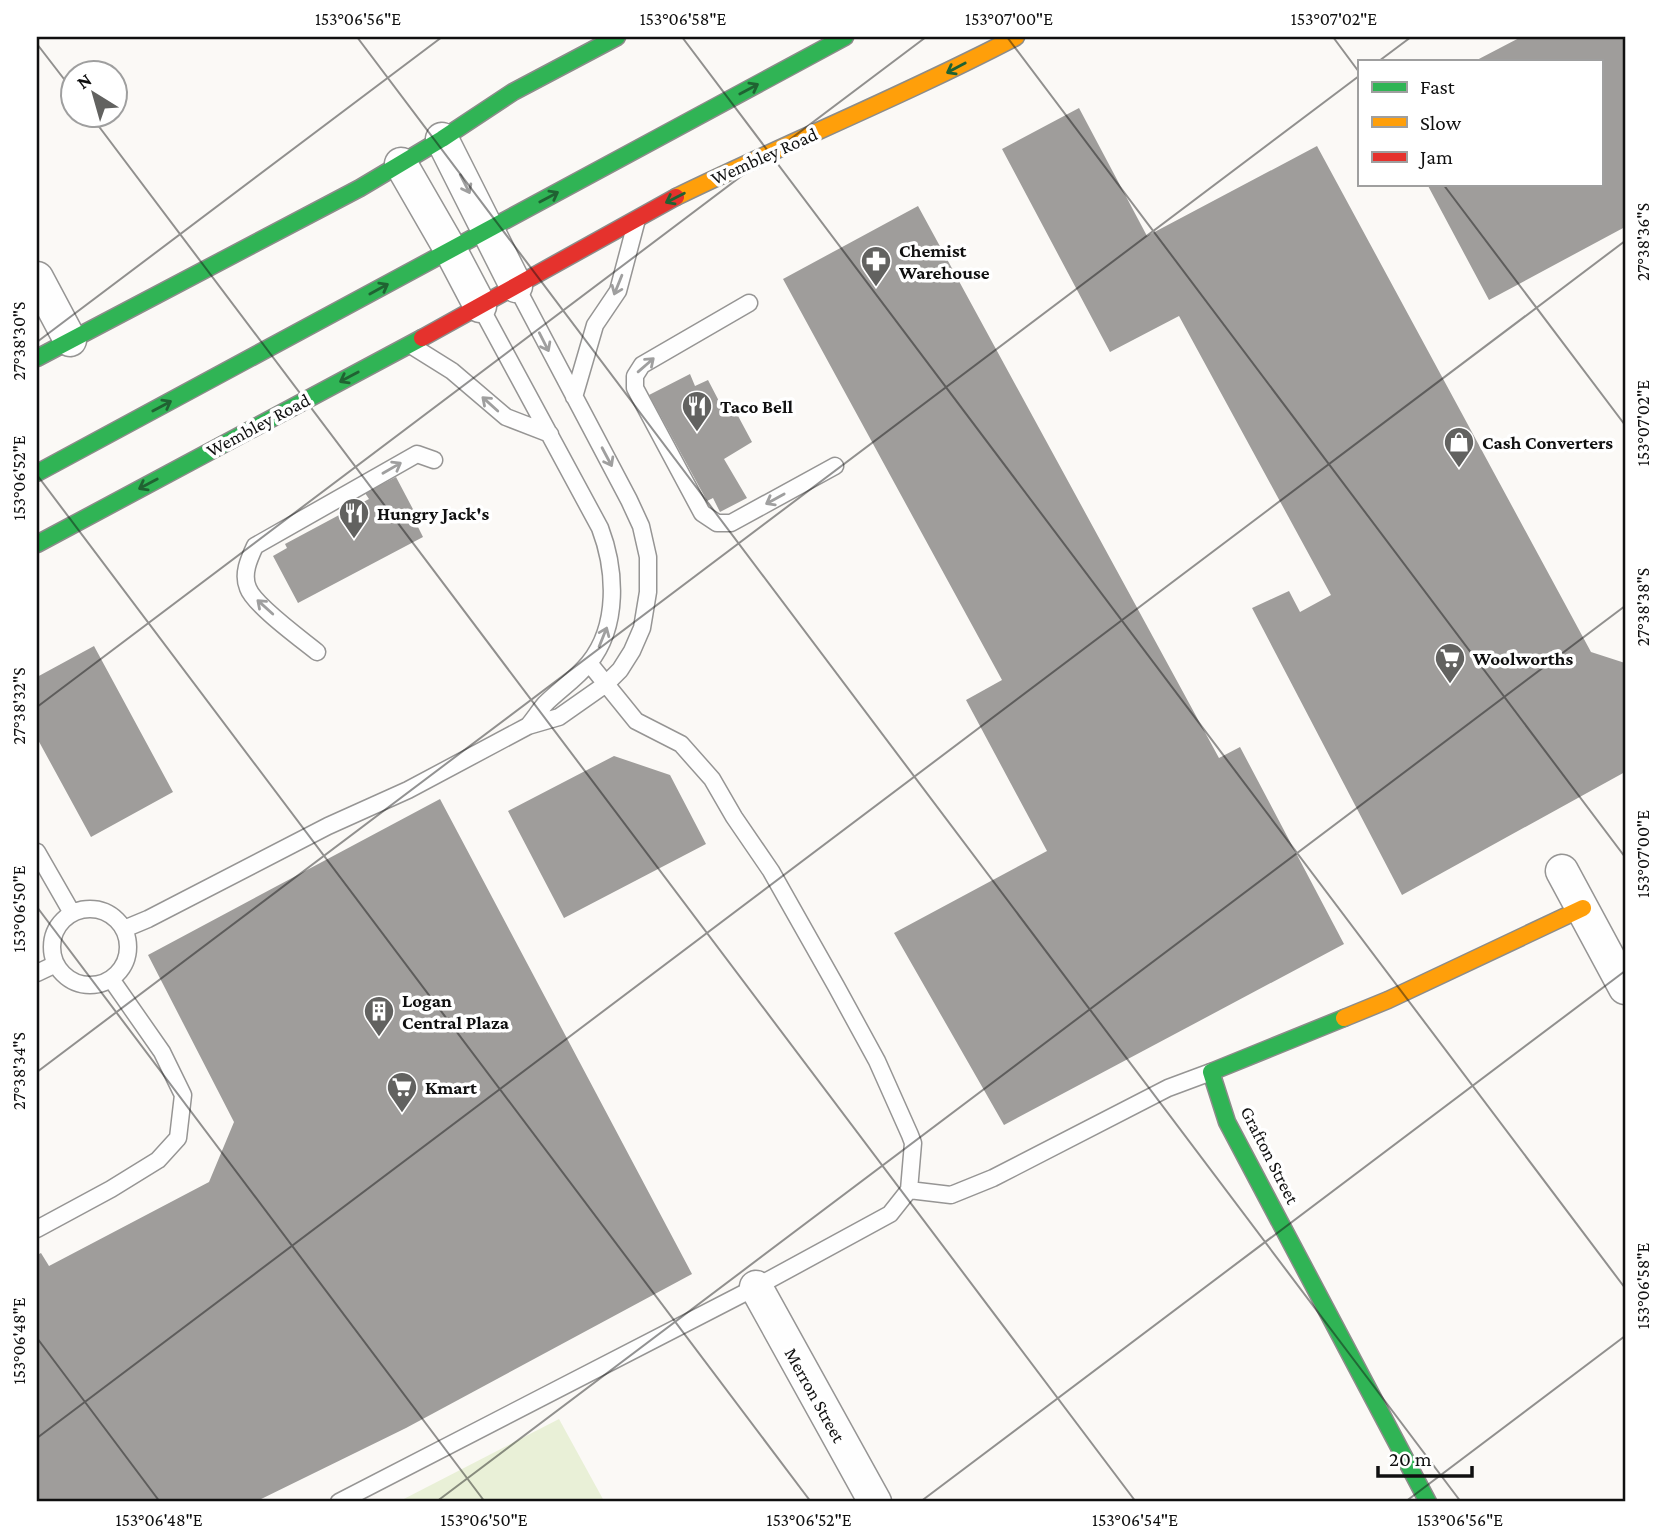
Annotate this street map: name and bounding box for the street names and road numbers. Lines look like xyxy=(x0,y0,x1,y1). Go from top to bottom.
street label: Wembley Road xyxy=(708,123,820,189)
street label: Wembley Road xyxy=(203,389,313,461)
street label: Grafton Street xyxy=(1236,1103,1304,1208)
street label: Merron Street xyxy=(780,1344,850,1447)

